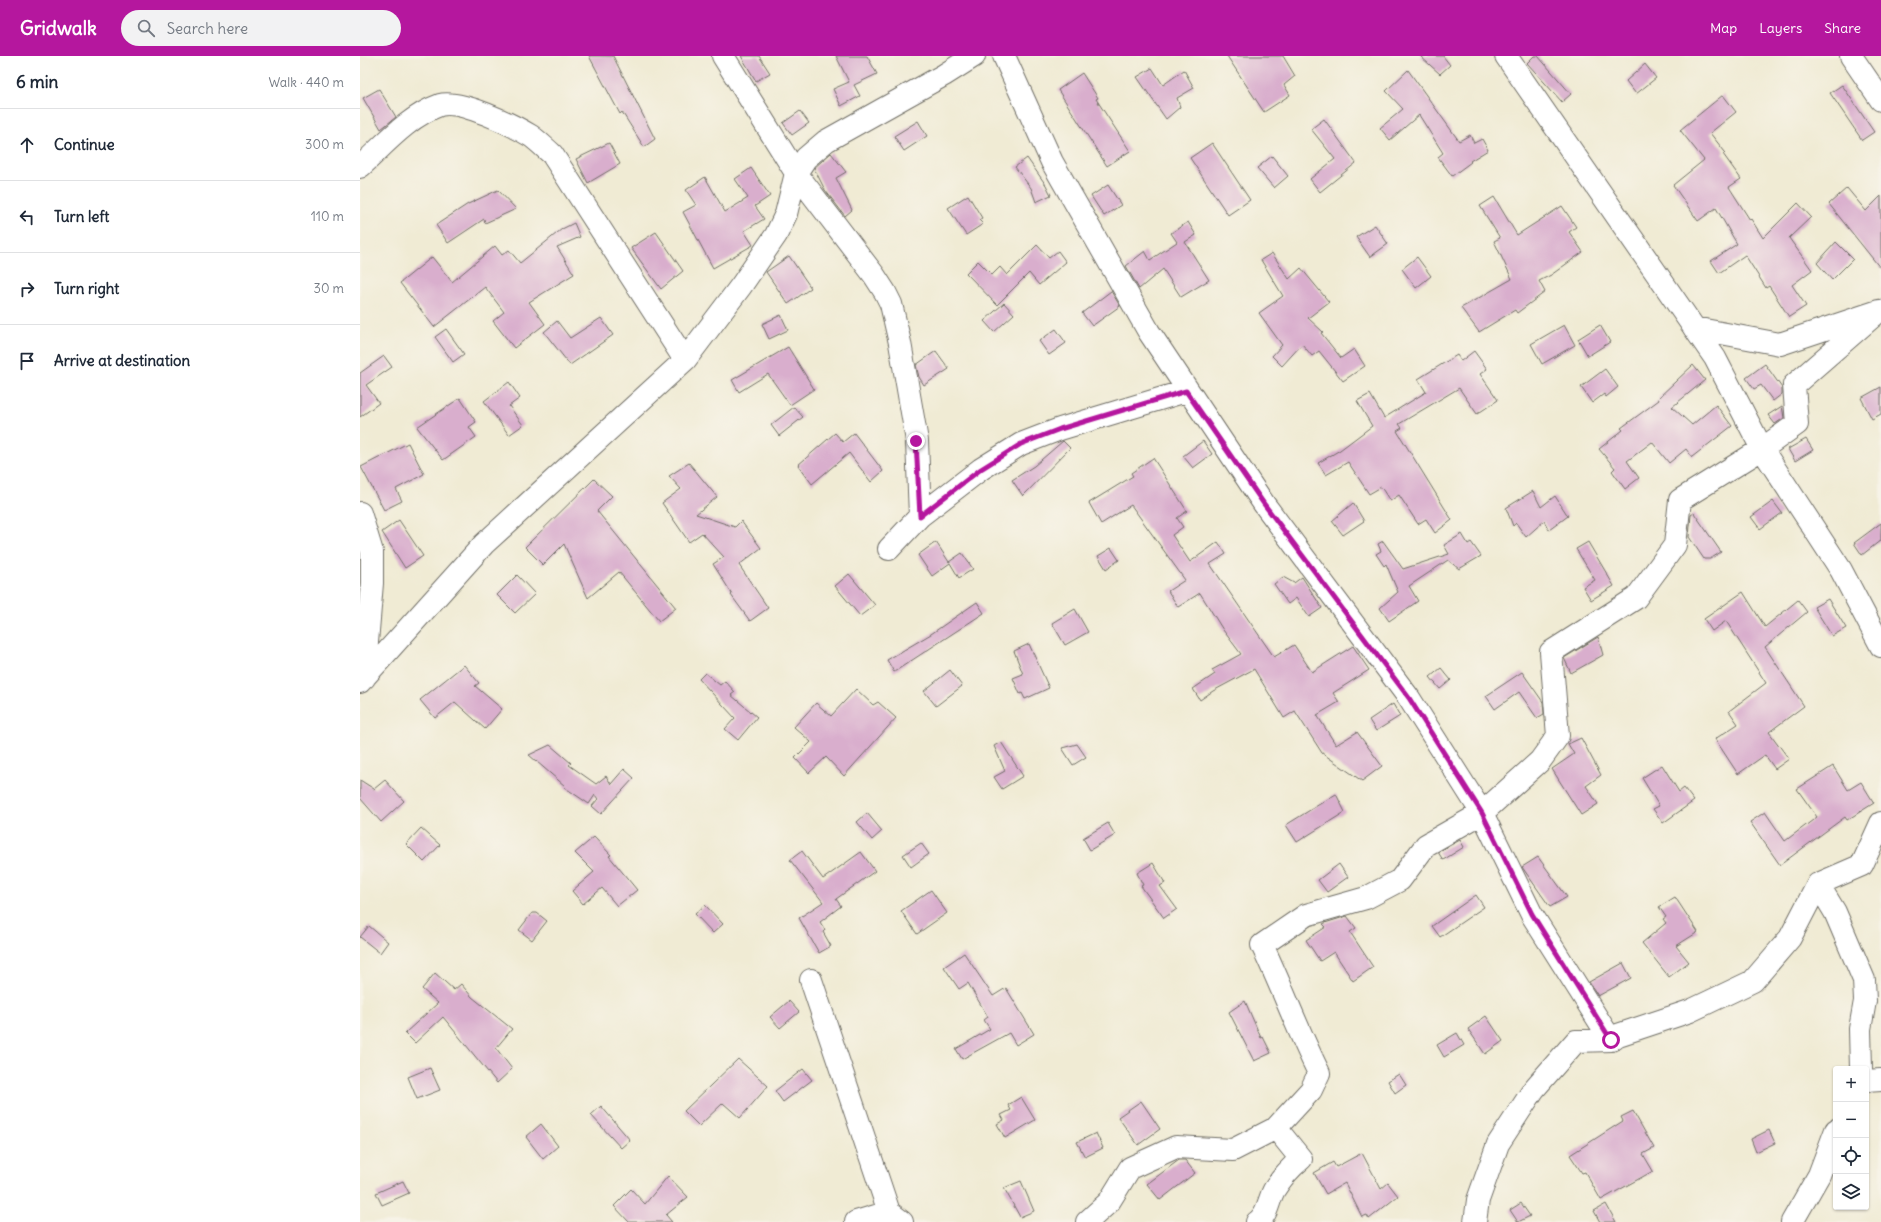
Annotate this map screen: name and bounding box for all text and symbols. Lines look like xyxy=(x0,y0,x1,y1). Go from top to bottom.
search box xyxy=(121,10,401,46)
text: Gridwalk xyxy=(20,16,97,40)
icon: search xyxy=(135,17,157,39)
text: Search here xyxy=(167,19,248,38)
text: Map xyxy=(1710,19,1737,37)
text: Layers xyxy=(1759,19,1802,37)
text: Share xyxy=(1824,19,1861,37)
text: 6 min xyxy=(16,71,58,93)
text: Walk · 440 m xyxy=(268,74,344,91)
icon: ahead xyxy=(16,134,38,156)
text: Continue xyxy=(54,135,115,154)
text: 300 m xyxy=(305,136,344,153)
icon: left xyxy=(16,206,38,228)
text: Turn left xyxy=(54,207,109,226)
text: 110 m xyxy=(311,208,344,225)
icon: right xyxy=(16,278,38,300)
text: Turn right xyxy=(54,279,119,298)
text: 30 m xyxy=(314,280,344,297)
icon: arrive xyxy=(16,350,38,372)
text: Arrive at destination xyxy=(54,351,190,370)
route end xyxy=(907,432,925,450)
route start xyxy=(1602,1031,1620,1049)
map controls xyxy=(1833,1066,1869,1210)
button: + xyxy=(1833,1066,1869,1102)
button: − xyxy=(1833,1102,1869,1138)
button: locate xyxy=(1833,1138,1869,1174)
button: layers xyxy=(1833,1174,1869,1210)

